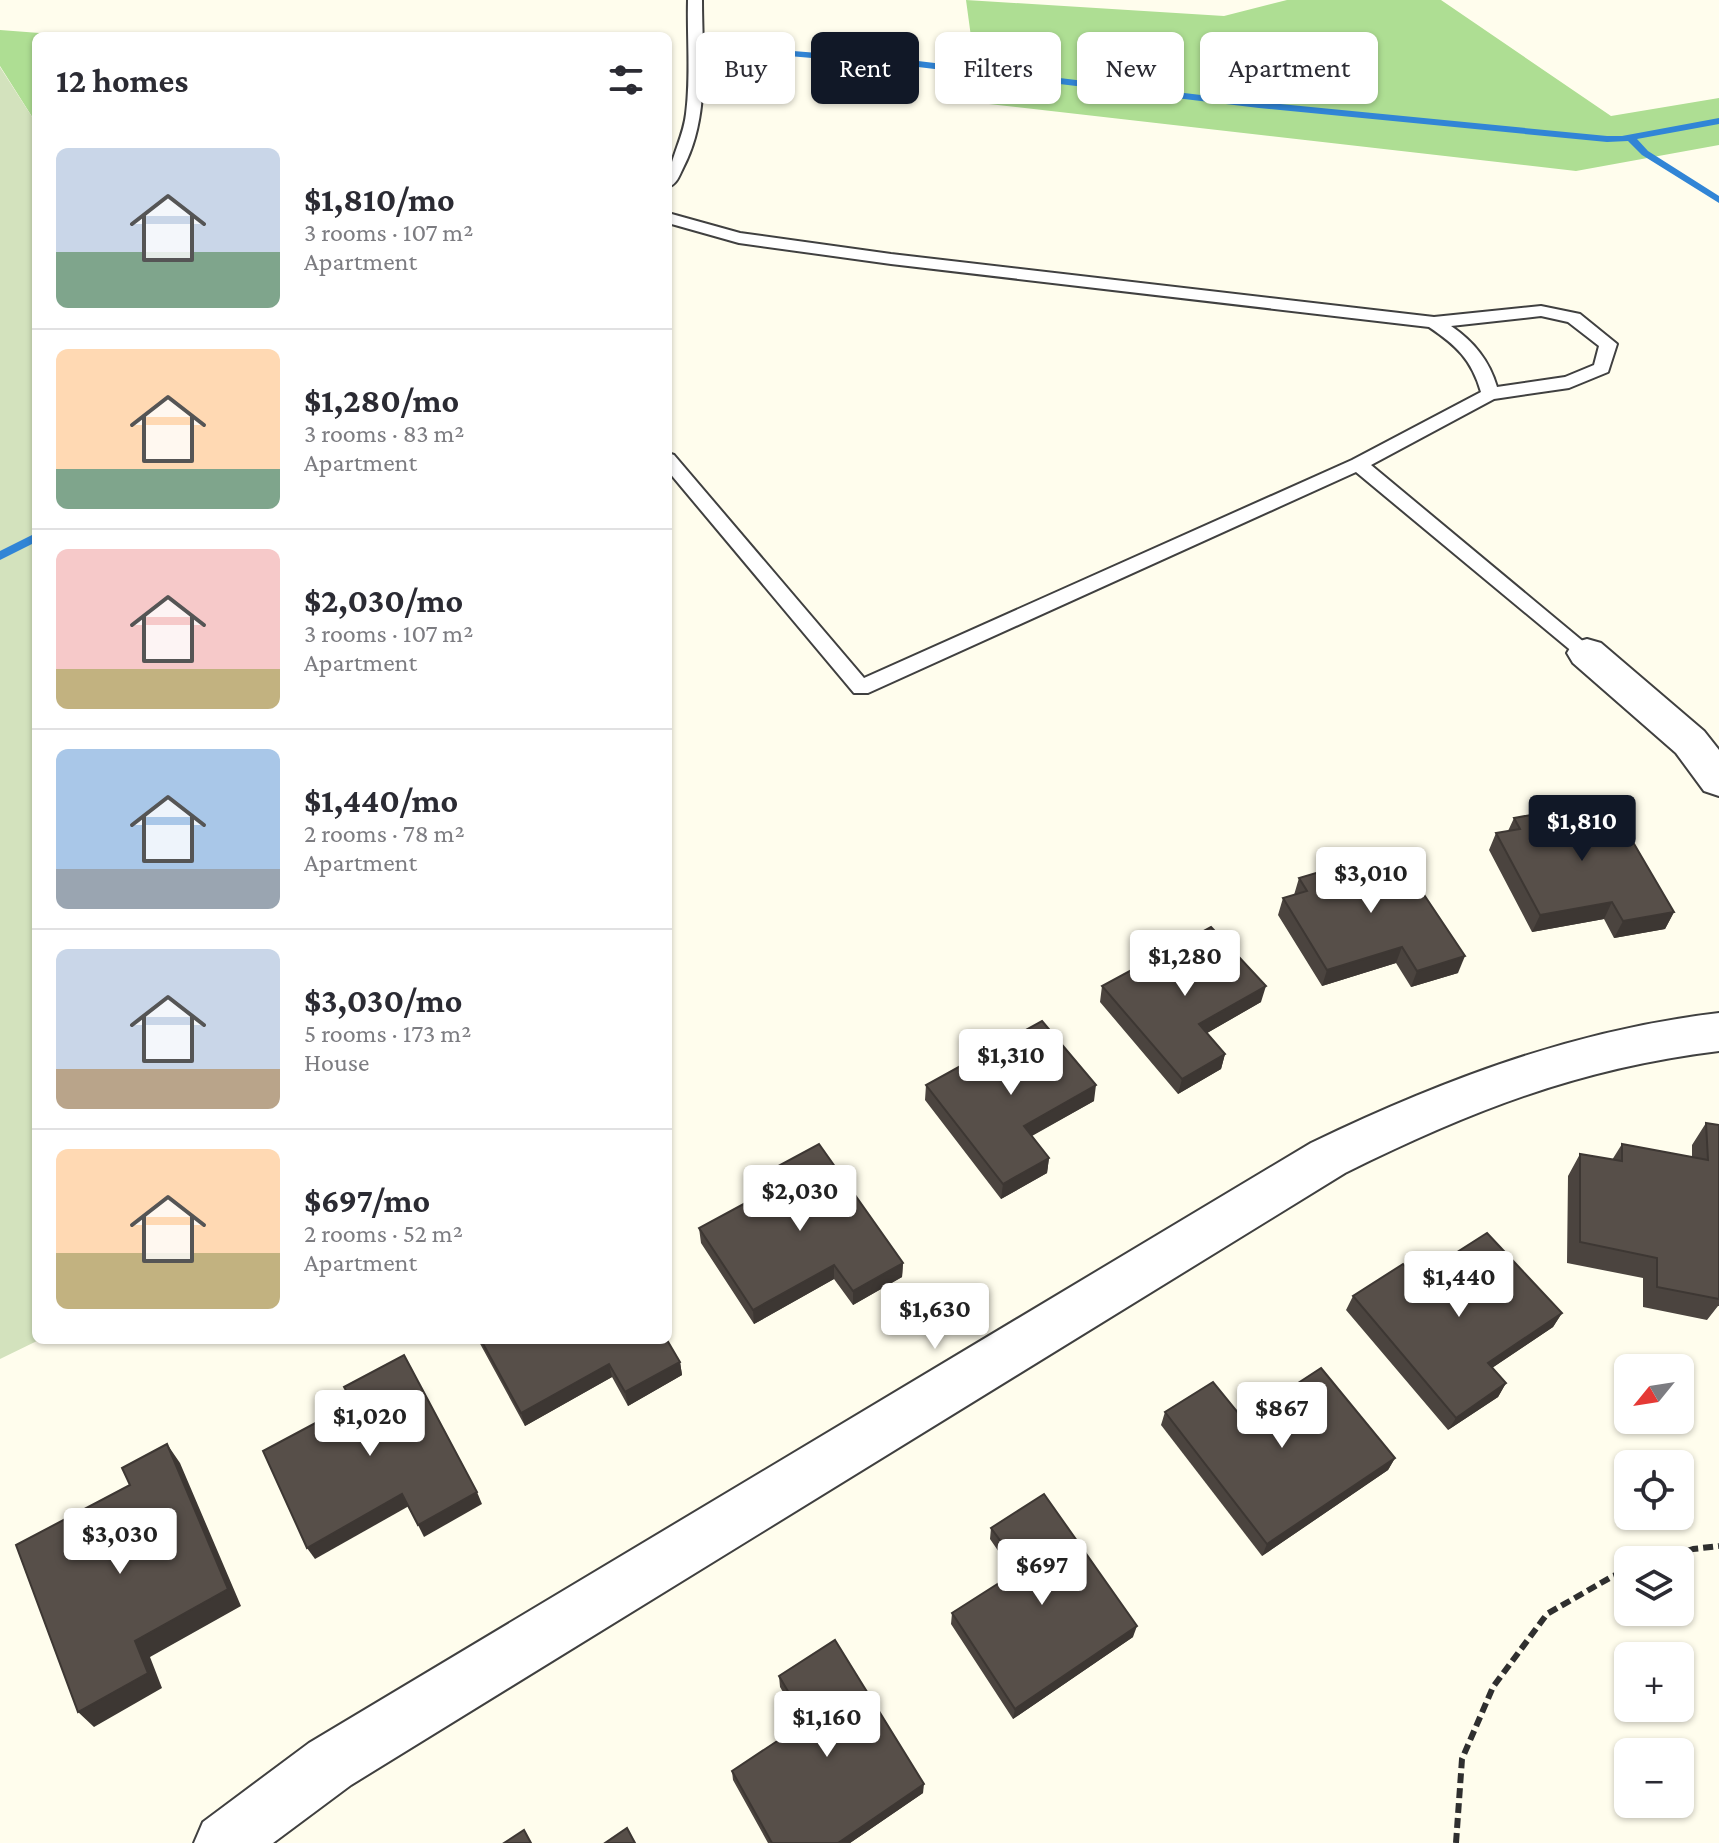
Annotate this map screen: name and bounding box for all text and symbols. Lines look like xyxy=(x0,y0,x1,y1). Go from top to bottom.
chip: Buy xyxy=(696,32,795,104)
chip: Rent xyxy=(811,32,919,104)
chip: Filters xyxy=(935,32,1061,104)
chip: New xyxy=(1077,32,1184,104)
chip: Apartment xyxy=(1200,32,1378,104)
icon: filters xyxy=(604,58,648,102)
text: 12 homes xyxy=(56,62,188,99)
icon: home xyxy=(120,180,216,276)
text: $1,810/mo xyxy=(304,181,455,218)
text: 3 rooms · 107 m² xyxy=(304,218,473,247)
text: Apartment xyxy=(304,247,417,276)
icon: home xyxy=(120,381,216,477)
text: $1,280/mo xyxy=(304,382,459,419)
text: 3 rooms · 83 m² xyxy=(304,419,465,448)
text: Apartment xyxy=(304,448,417,477)
icon: home xyxy=(120,581,216,677)
text: $2,030/mo xyxy=(304,582,463,619)
text: 3 rooms · 107 m² xyxy=(304,619,473,648)
text: Apartment xyxy=(304,648,417,677)
icon: home xyxy=(120,781,216,877)
text: $1,440/mo xyxy=(304,782,458,819)
pin: $1,810 xyxy=(1517,795,1647,863)
text: $1,810 xyxy=(1547,806,1617,835)
text: 2 rooms · 78 m² xyxy=(304,819,465,848)
pin: $3,010 xyxy=(1306,847,1436,915)
text: Apartment xyxy=(304,848,417,877)
text: $3,010 xyxy=(1334,858,1408,887)
pin: $1,280 xyxy=(1120,930,1250,998)
text: $1,280 xyxy=(1148,941,1222,970)
icon: home xyxy=(120,981,216,1077)
text: $3,030/mo xyxy=(304,982,462,1019)
text: 5 rooms · 173 m² xyxy=(304,1019,471,1048)
pin: $1,310 xyxy=(946,1029,1076,1097)
text: $1,310 xyxy=(977,1040,1045,1069)
text: House xyxy=(304,1048,369,1077)
pin: $2,030 xyxy=(735,1165,865,1233)
text: $2,030 xyxy=(761,1176,839,1205)
icon: home xyxy=(120,1181,216,1277)
text: $697/mo xyxy=(304,1182,430,1219)
text: 2 rooms · 52 m² xyxy=(304,1219,463,1248)
text: Apartment xyxy=(304,1248,417,1277)
pin: $1,440 xyxy=(1394,1251,1524,1319)
text: $1,440 xyxy=(1422,1262,1496,1291)
pin: $1,630 xyxy=(870,1283,1000,1351)
text: $1,630 xyxy=(899,1294,971,1323)
north arrow xyxy=(1614,1354,1694,1434)
map controls xyxy=(1614,1354,1694,1818)
pin: $867 xyxy=(1235,1382,1329,1450)
pin: $1,020 xyxy=(305,1390,435,1458)
text: $867 xyxy=(1255,1393,1309,1422)
text: $1,020 xyxy=(333,1401,407,1430)
button: locate xyxy=(1614,1450,1694,1530)
pin: $3,030 xyxy=(55,1508,185,1576)
text: $3,030 xyxy=(82,1519,158,1548)
pin: $697 xyxy=(995,1539,1089,1607)
button: layers xyxy=(1614,1546,1694,1626)
text: $697 xyxy=(1016,1550,1068,1579)
button: + xyxy=(1614,1642,1694,1722)
pin: $1,160 xyxy=(762,1691,892,1759)
text: $1,160 xyxy=(792,1702,862,1731)
button: − xyxy=(1614,1738,1694,1818)

